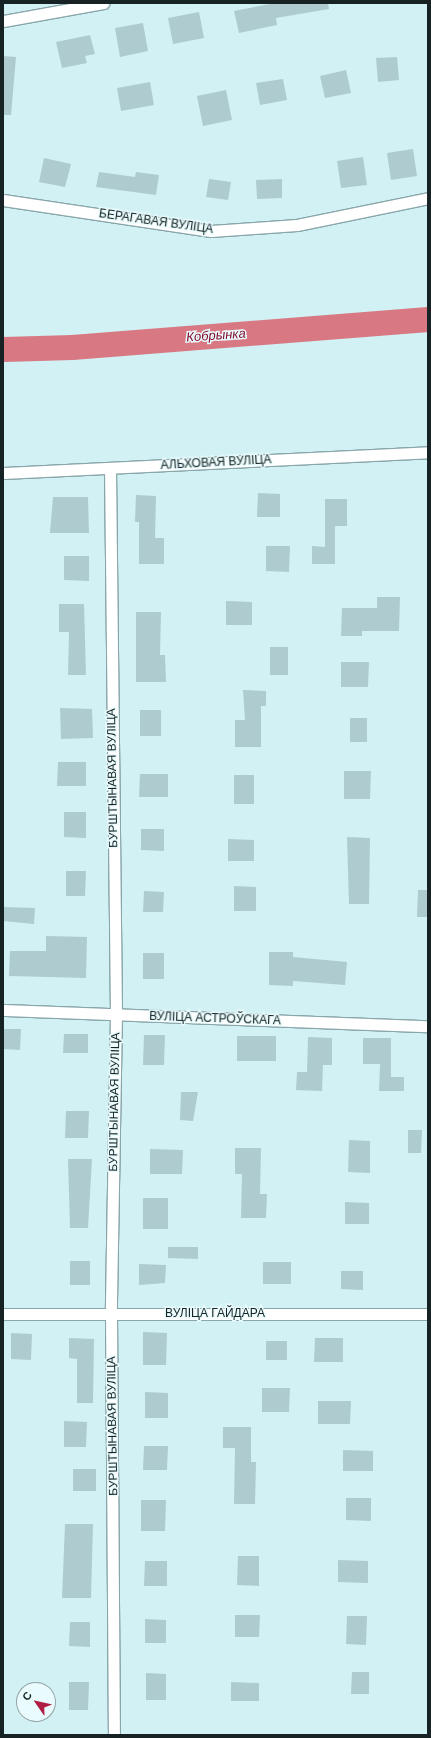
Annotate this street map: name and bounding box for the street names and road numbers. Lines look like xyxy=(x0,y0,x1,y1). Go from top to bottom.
street label: БЕРАГАВАЯ ВУЛІЦА xyxy=(98,207,214,237)
street label: АЛЬХОВАЯ ВУЛІЦА xyxy=(160,453,272,473)
street label: БУРШТЫНАВАЯ ВУЛІЦА xyxy=(105,708,121,848)
street label: ВУЛІЦА АСТРОЎСКАГА xyxy=(149,1010,281,1028)
street label: БУРШТЫНАВАЯ ВУЛІЦА xyxy=(107,1032,123,1172)
street label: ВУЛІЦА ГАЙДАРА xyxy=(165,1307,265,1321)
street label: БУРШТЫНАВАЯ ВУЛІЦА xyxy=(105,1356,121,1496)

